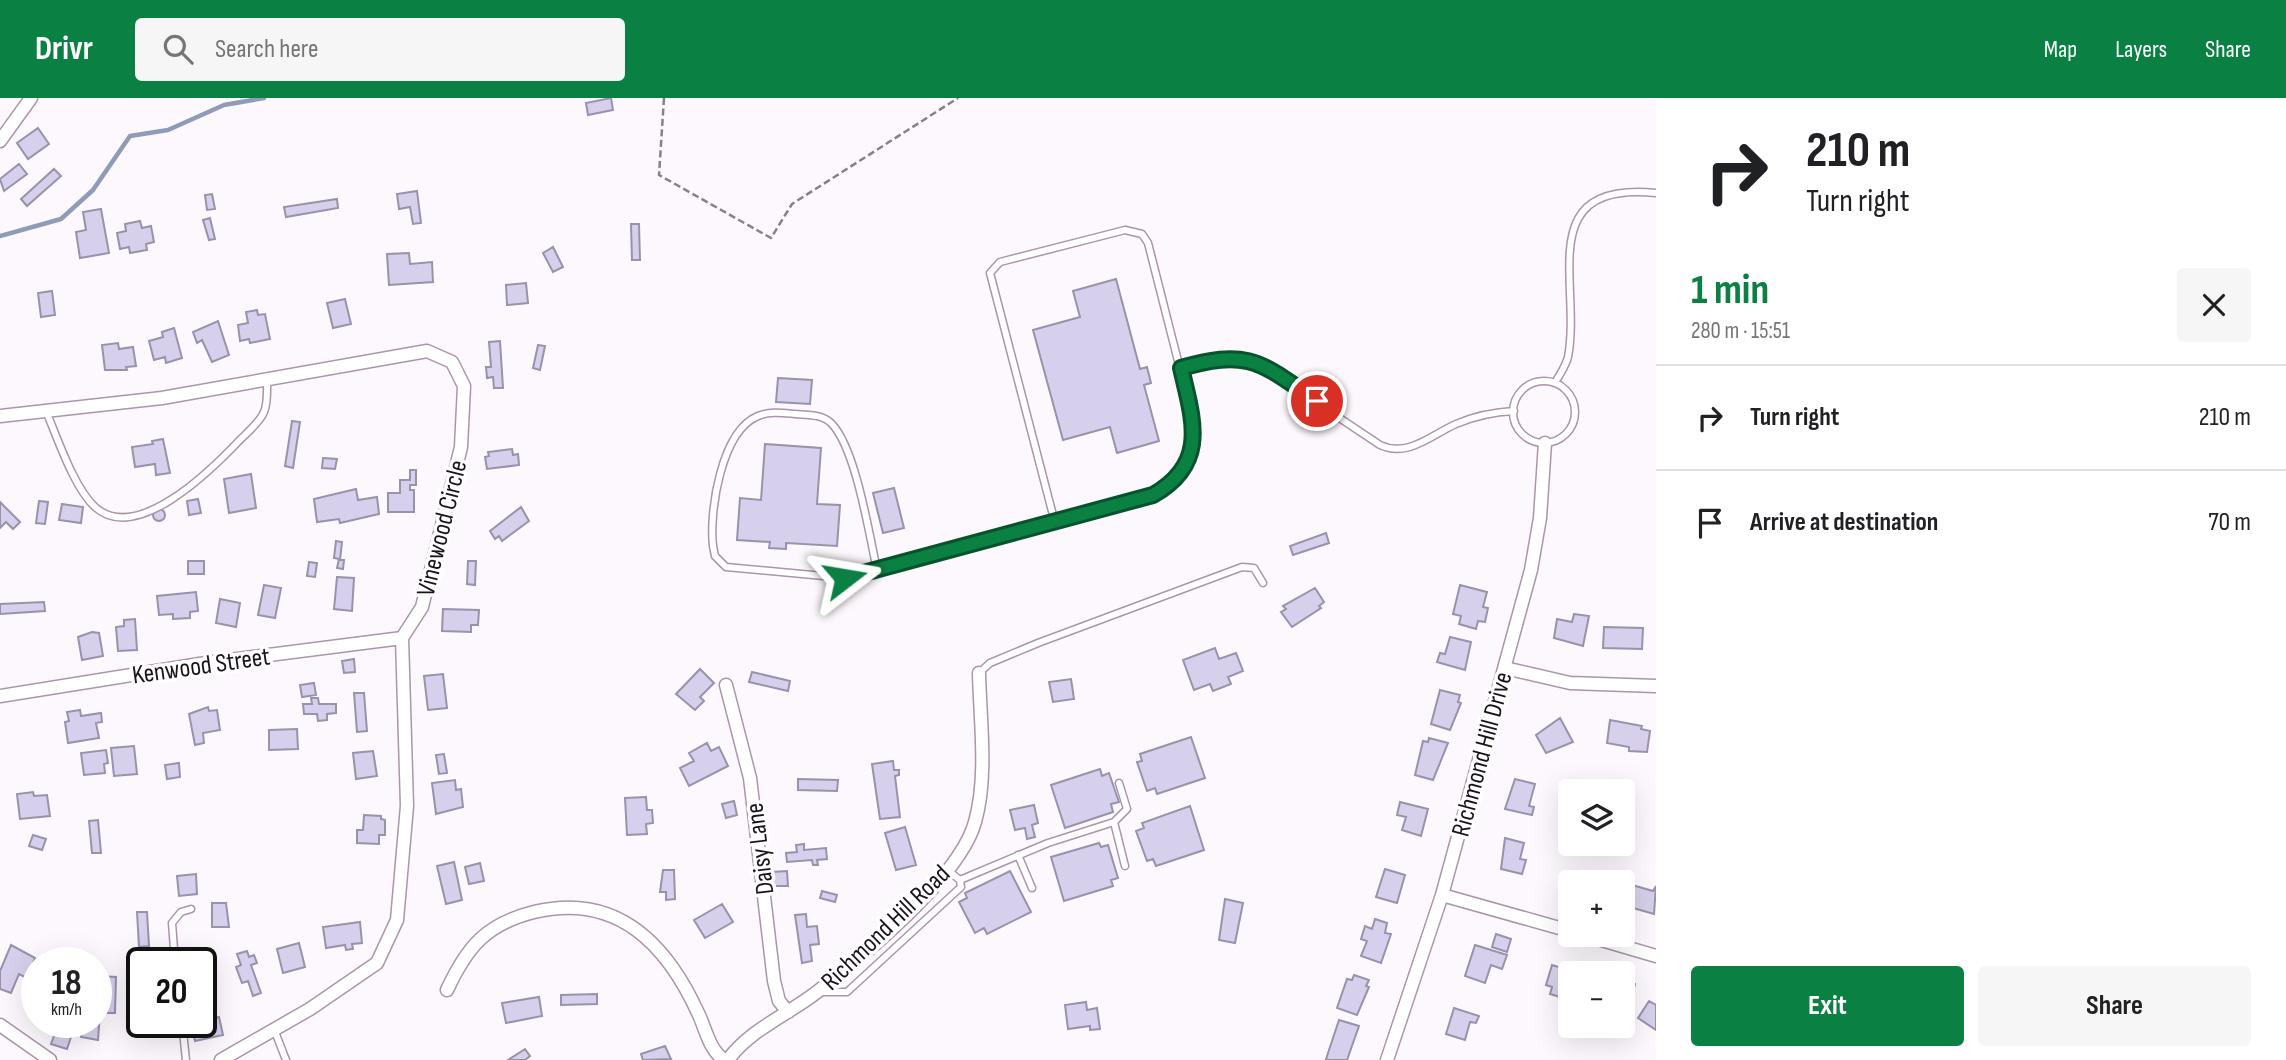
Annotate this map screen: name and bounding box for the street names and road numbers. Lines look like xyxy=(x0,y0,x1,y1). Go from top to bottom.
street label: Vinewood Circle xyxy=(411,457,474,600)
street label: Kenwood Street xyxy=(130,641,272,691)
street label: Richmond Hill Drive xyxy=(1446,669,1519,840)
street label: Daisy Lane xyxy=(739,801,781,896)
street label: Richmond Hill Road xyxy=(815,859,957,997)

